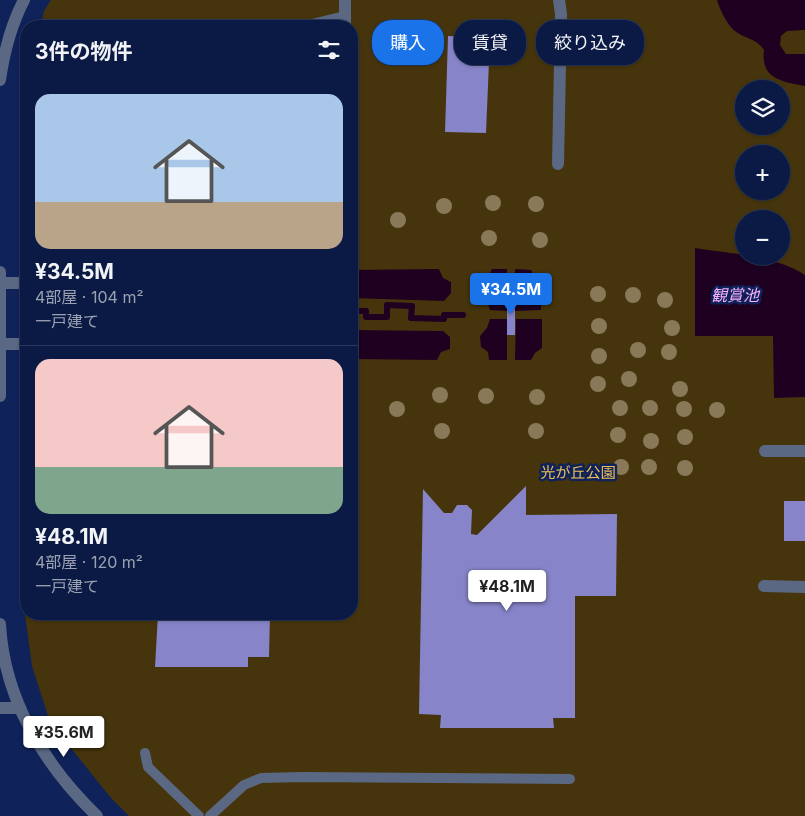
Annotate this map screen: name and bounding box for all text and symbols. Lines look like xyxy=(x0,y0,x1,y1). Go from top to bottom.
chip: 購入 xyxy=(372,20,444,65)
chip: 賃貸 xyxy=(454,20,526,65)
chip: 絞り込み xyxy=(536,20,644,65)
icon: filters xyxy=(315,36,343,64)
text: 3件の物件 xyxy=(35,39,133,64)
map controls xyxy=(735,80,790,265)
button: layers xyxy=(735,80,790,135)
icon: home xyxy=(144,126,234,216)
button: + xyxy=(735,145,790,200)
button: − xyxy=(735,210,790,265)
text: ¥34.5M xyxy=(35,259,114,284)
pin: ¥34.5M xyxy=(470,272,552,315)
text: ¥34.5M xyxy=(481,279,541,299)
water label: 観賞池 xyxy=(711,285,761,305)
text: 4部屋 · 104 m² xyxy=(35,287,143,307)
text: 一戸建て xyxy=(35,311,99,331)
icon: home xyxy=(144,392,234,482)
park label: 光が丘公園 xyxy=(540,463,616,482)
text: ¥48.1M xyxy=(35,524,108,549)
text: 4部屋 · 120 m² xyxy=(35,552,143,572)
pin: ¥48.1M xyxy=(466,570,548,612)
text: 一戸建て xyxy=(35,576,99,596)
text: ¥48.1M xyxy=(479,576,535,596)
pin: ¥35.6M xyxy=(23,716,105,758)
text: ¥35.6M xyxy=(34,722,94,742)

